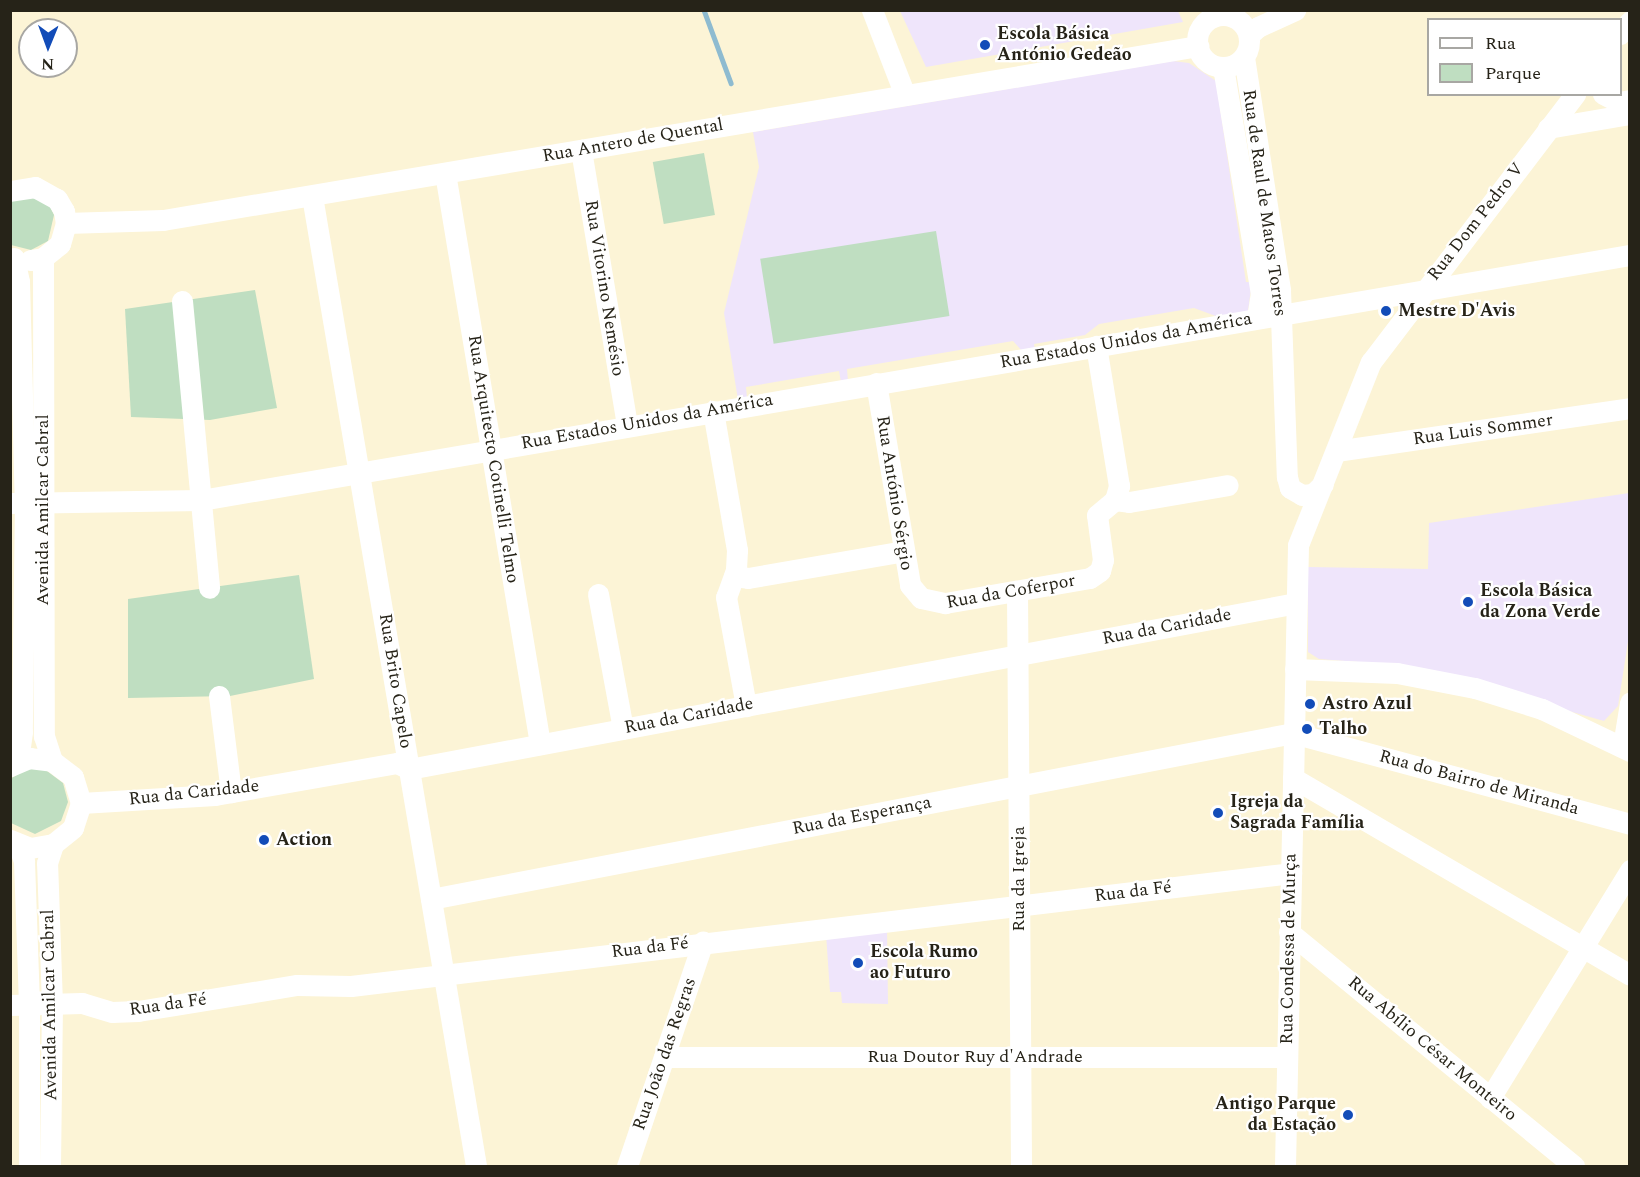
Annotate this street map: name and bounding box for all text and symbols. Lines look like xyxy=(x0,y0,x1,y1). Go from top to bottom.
north arrow xyxy=(18,18,78,78)
legend xyxy=(1427,18,1622,96)
place label: Escola Básica António Gedeão xyxy=(997,24,1132,66)
text: Rua xyxy=(1485,30,1516,57)
marker: Escola Básica António Gedeão xyxy=(978,38,992,52)
text: N xyxy=(41,52,54,76)
text: Parque xyxy=(1485,60,1541,87)
street label: Rua de Raul de Matos Torres xyxy=(1237,88,1291,318)
street label: Rua Antero de Quental xyxy=(541,114,725,168)
street label: Rua Dom Pedro V xyxy=(1423,159,1529,285)
street label: Rua Vitorino Nemésio xyxy=(579,198,629,378)
place label: Mestre D'Avis xyxy=(1398,300,1515,322)
marker: Mestre D'Avis xyxy=(1379,304,1393,318)
street label: Rua Estados Unidos da América xyxy=(998,308,1254,374)
street label: Rua Arquitecto Cotinelli Telmo xyxy=(463,333,523,585)
street label: Rua Estados Unidos da América xyxy=(519,389,775,455)
street label: Rua Luis Sommer xyxy=(1412,409,1554,451)
street label: Avenida Amilcar Cabral xyxy=(32,414,54,606)
street label: Rua António Sérgio xyxy=(871,414,917,572)
street label: Rua da Coferpor xyxy=(945,570,1077,614)
place label: Escola Básica da Zona Verde xyxy=(1480,581,1600,624)
marker: Escola Básica da Zona Verde xyxy=(1461,595,1475,609)
street label: Rua da Caridade xyxy=(1101,604,1233,650)
street label: Rua Brito Capelo xyxy=(374,612,416,750)
street label: Rua da Caridade xyxy=(623,693,755,739)
place label: Astro Azul xyxy=(1322,693,1412,715)
marker: Astro Azul xyxy=(1303,697,1317,711)
place label: Talho xyxy=(1319,718,1367,740)
marker: Talho xyxy=(1300,722,1314,736)
street label: Rua do Bairro de Miranda xyxy=(1377,746,1581,820)
street label: Rua da Caridade xyxy=(128,775,260,811)
street label: Rua da Esperança xyxy=(791,792,933,840)
place label: Igreja da Sagrada Família xyxy=(1230,792,1364,834)
marker: Igreja da Sagrada Família xyxy=(1211,806,1225,820)
street label: Rua da Igreja xyxy=(1008,826,1030,932)
place label: Action xyxy=(276,829,332,851)
marker: Action xyxy=(257,833,271,847)
street label: Rua Condessa de Murça xyxy=(1277,853,1301,1045)
street label: Rua da Fé xyxy=(1093,877,1173,907)
street label: Avenida Amilcar Cabral xyxy=(38,909,62,1101)
street label: Rua da Fé xyxy=(610,933,690,963)
place label: Escola Rumo ao Futuro xyxy=(870,942,978,984)
marker: Escola Rumo ao Futuro xyxy=(851,956,865,970)
street label: Rua Abílio César Monteiro xyxy=(1343,972,1521,1126)
street label: Rua João das Regras xyxy=(629,975,701,1133)
street label: Rua da Fé xyxy=(128,989,208,1021)
street label: Rua Doutor Ruy d'Andrade xyxy=(867,1046,1083,1068)
place label: Antigo Parque da Estação xyxy=(1215,1094,1336,1136)
marker: Antigo Parque da Estação xyxy=(1341,1108,1355,1122)

